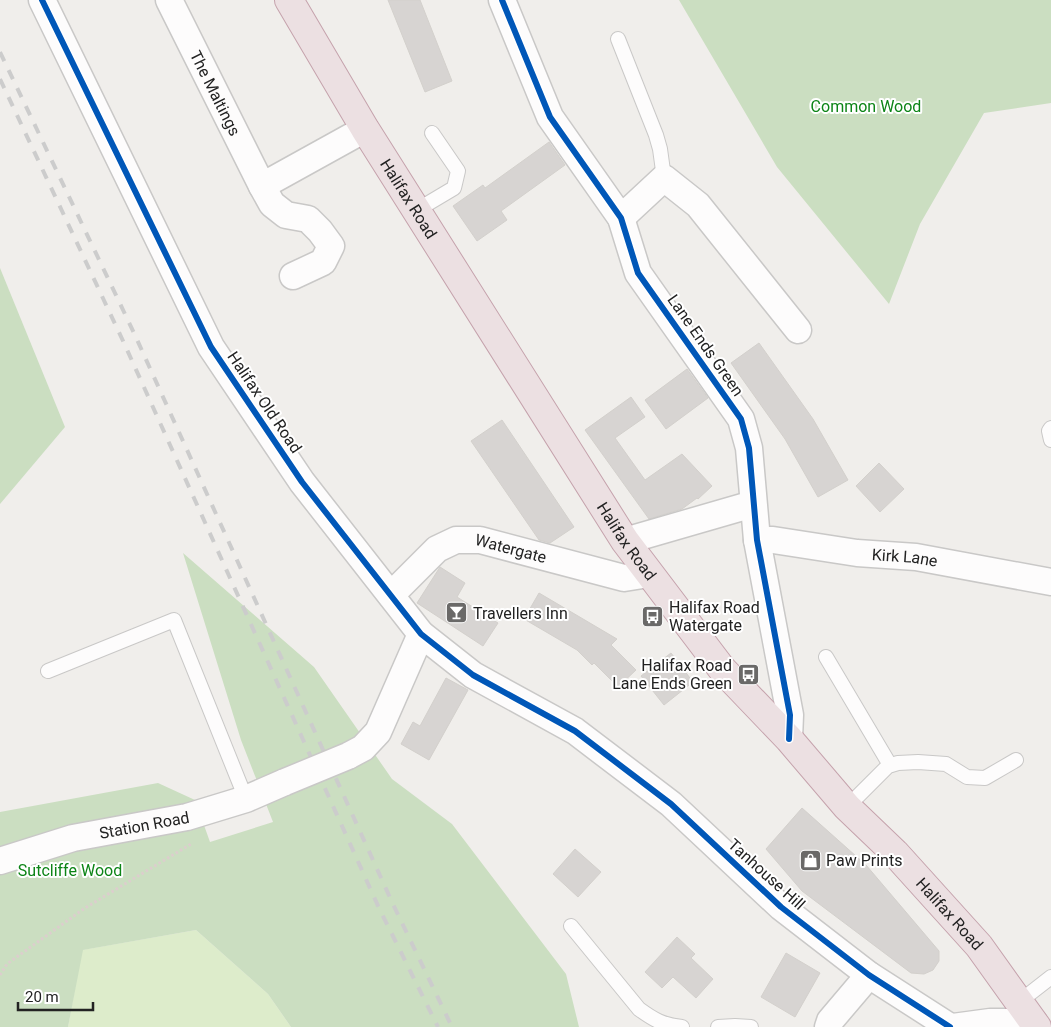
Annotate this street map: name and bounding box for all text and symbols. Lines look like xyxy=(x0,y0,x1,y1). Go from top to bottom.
street label: The Maltings xyxy=(186,48,244,139)
park label: Common Wood xyxy=(811,97,921,116)
street label: Halifax Road xyxy=(376,155,441,242)
street label: Lane Ends Green xyxy=(663,291,748,400)
street label: Halifax Old Road xyxy=(224,348,306,457)
street label: Halifax Road xyxy=(593,499,660,584)
street label: Watergate xyxy=(473,530,548,567)
street label: Kirk Lane xyxy=(871,545,939,571)
place label: Halifax Road Watergate xyxy=(669,598,760,635)
bar icon: Travellers Inn xyxy=(445,601,469,625)
place label: Travellers Inn xyxy=(473,604,568,623)
bus stop icon: Halifax Road Watergate xyxy=(641,604,665,628)
place label: Halifax Road Lane Ends Green xyxy=(612,656,732,693)
bus stop icon: Halifax Road Lane Ends Green xyxy=(736,662,760,686)
street label: Station Road xyxy=(98,808,191,843)
street label: Tanhouse Hill xyxy=(724,835,809,914)
shop icon: Paw Prints xyxy=(798,848,822,872)
place label: Paw Prints xyxy=(826,851,902,870)
park label: Sutcliffe Wood xyxy=(18,861,122,880)
street label: Halifax Road xyxy=(912,874,987,954)
scale bar xyxy=(18,980,92,1012)
text: 20 m xyxy=(25,988,59,1006)

